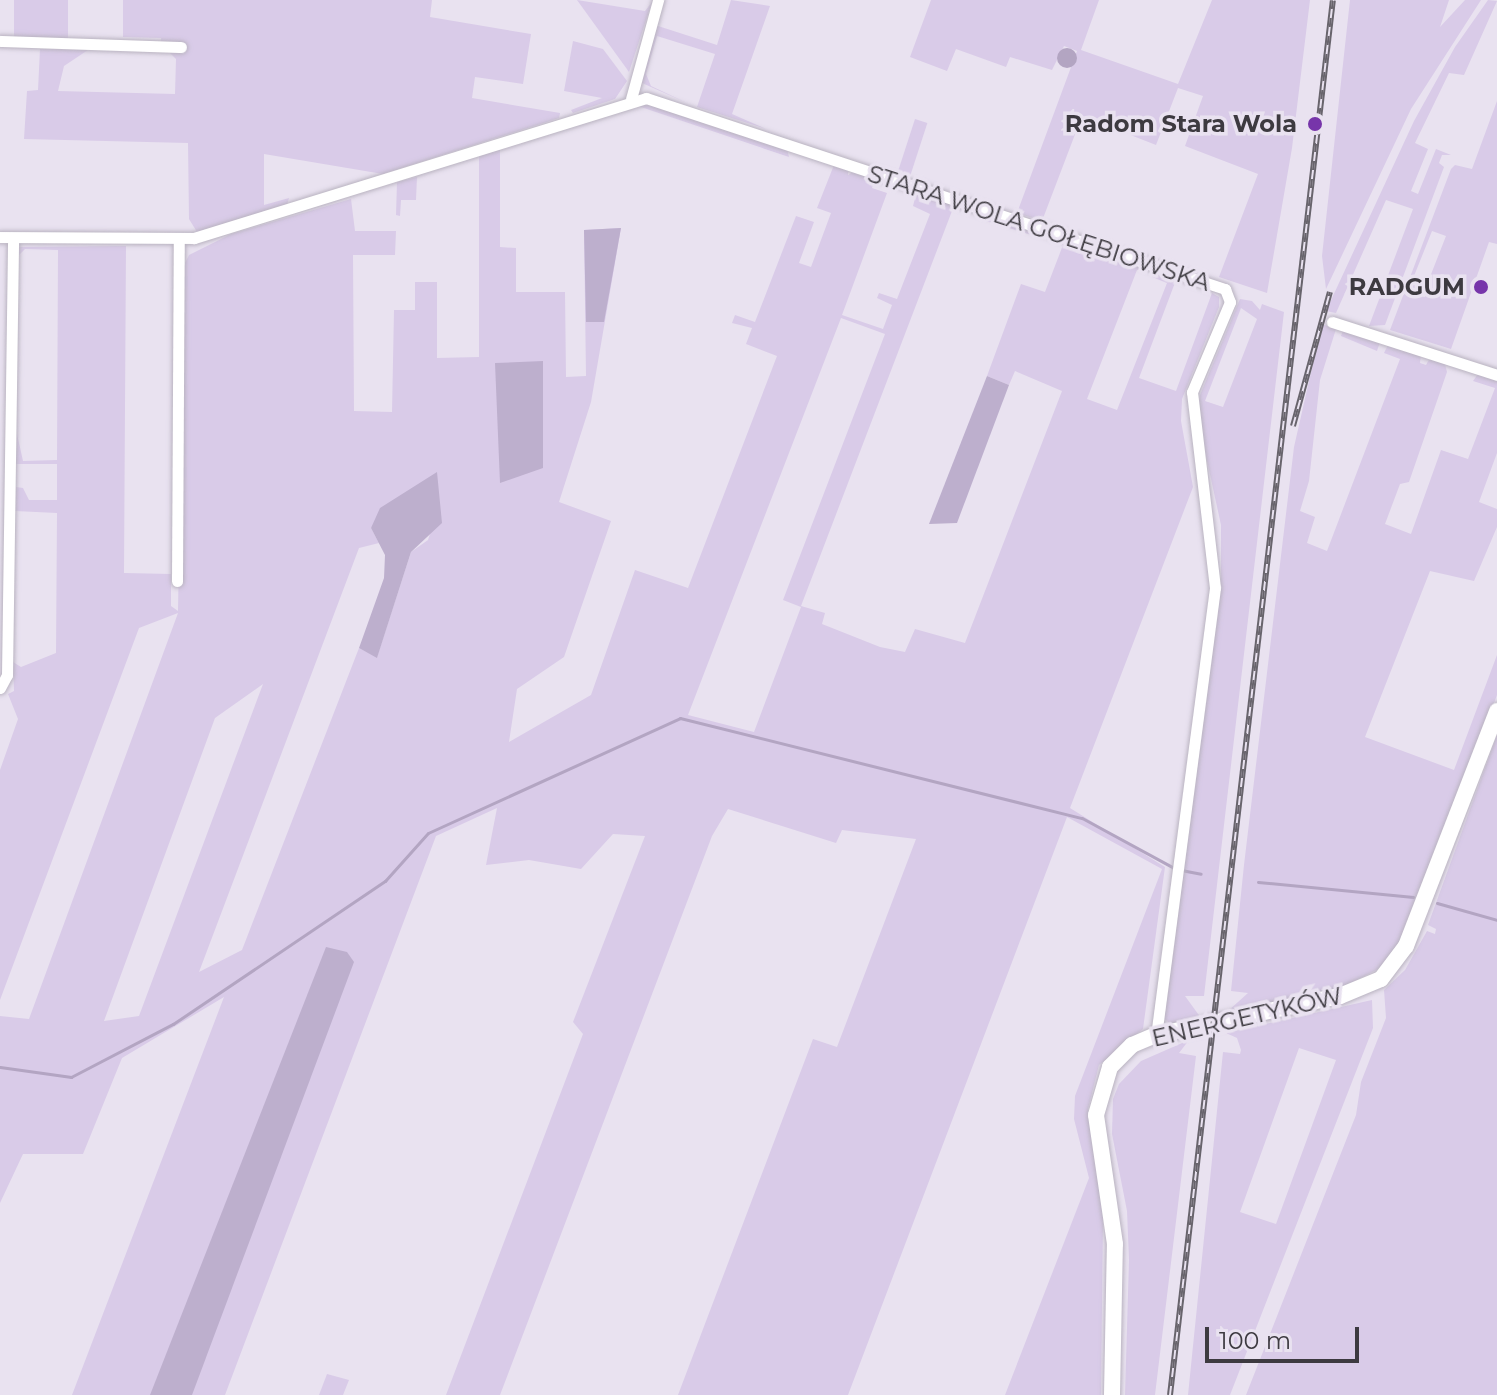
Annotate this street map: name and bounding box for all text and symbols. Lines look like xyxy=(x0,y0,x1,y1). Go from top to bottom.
place label: Radom Stara Wola xyxy=(1065,110,1297,138)
marker: Radom Stara Wola xyxy=(1304,113,1326,135)
street label: STARA WOLA GOŁĘBIOWSKA xyxy=(864,159,1214,297)
place label: RADGUM xyxy=(1349,273,1465,301)
marker: RADGUM xyxy=(1472,278,1490,296)
street label: ENERGETYKÓW xyxy=(1149,981,1345,1053)
scale bar xyxy=(1209,1311,1363,1361)
text: 100 m xyxy=(1219,1326,1291,1355)

